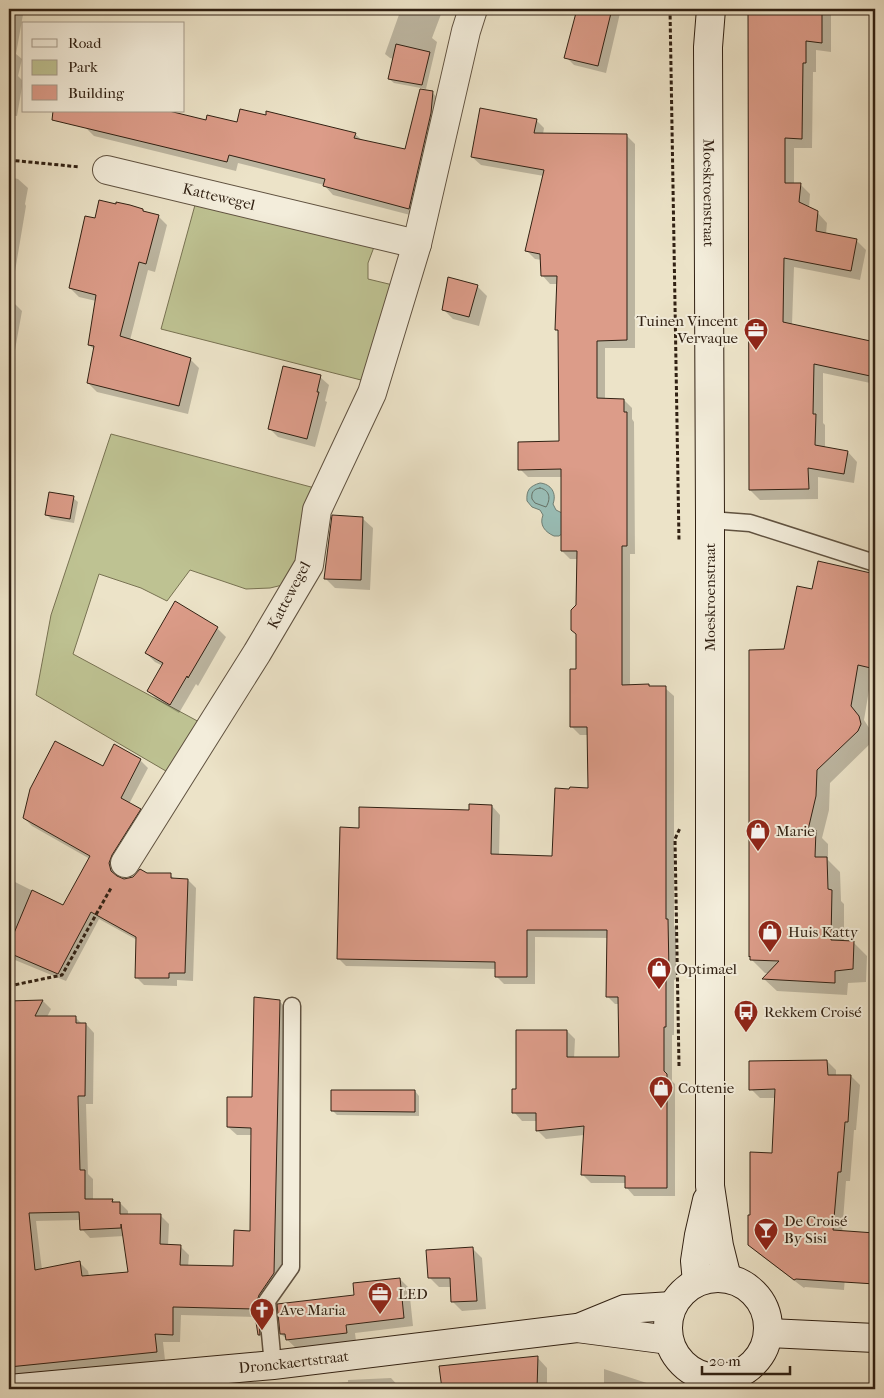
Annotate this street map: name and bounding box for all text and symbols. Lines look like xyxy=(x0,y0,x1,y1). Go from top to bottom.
legend xyxy=(22,22,185,112)
text: Road xyxy=(68,34,102,52)
text: Park xyxy=(68,58,98,76)
text: Building xyxy=(68,84,125,102)
street label: Moeskroenstraat xyxy=(699,139,718,248)
street label: Kattewegel xyxy=(181,179,257,214)
place label: Tuinen Vincent Vervaque xyxy=(637,312,739,347)
office icon: Tuinen Vincent Vervaque xyxy=(743,317,769,351)
street label: Moeskroenstraat xyxy=(701,542,719,651)
street label: Kattewegel xyxy=(264,558,314,632)
shop icon: Marie xyxy=(745,818,771,852)
place label: Marie xyxy=(776,822,815,840)
shop icon: Huis Katty xyxy=(757,919,783,953)
place label: Huis Katty xyxy=(788,923,859,941)
shop icon: Optimael xyxy=(646,956,672,990)
place label: Optimael xyxy=(676,960,737,978)
bus stop icon: Rekkem Croisé xyxy=(733,999,759,1033)
place label: Rekkem Croisé xyxy=(764,1003,862,1021)
shop icon: Cottenie xyxy=(648,1075,674,1109)
place label: Cottenie xyxy=(678,1079,735,1097)
place label: De Croisé By Sisi xyxy=(784,1212,848,1247)
bar icon: De Croisé By Sisi xyxy=(753,1217,779,1251)
office icon: LED xyxy=(367,1281,393,1315)
place label: LED xyxy=(398,1285,428,1303)
church icon: Ave Maria xyxy=(249,1297,275,1331)
place label: Ave Maria xyxy=(279,1301,347,1319)
scale bar xyxy=(702,1343,789,1375)
street label: Dronckaertstraat xyxy=(238,1347,351,1377)
text: 20 m xyxy=(709,1352,741,1370)

